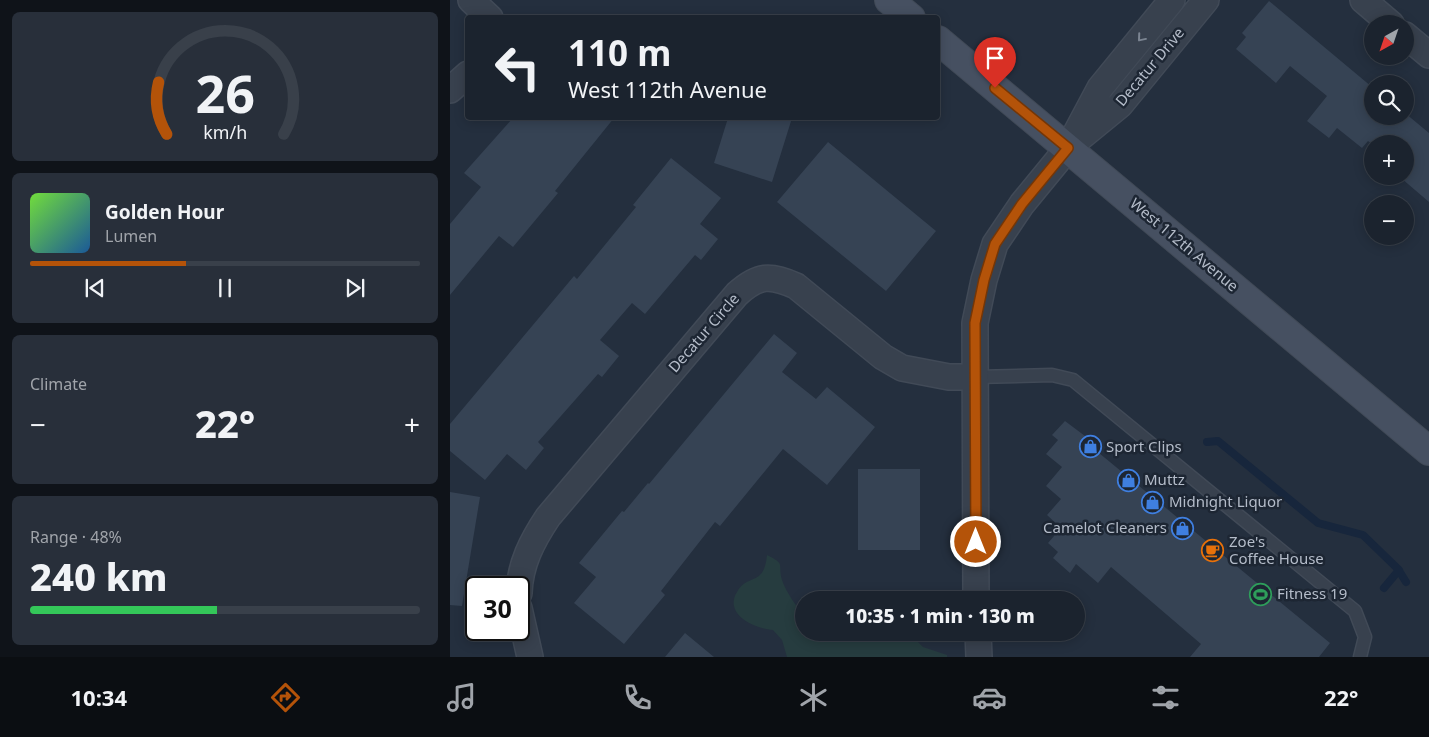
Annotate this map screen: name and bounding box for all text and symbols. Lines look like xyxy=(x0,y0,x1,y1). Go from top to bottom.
north arrow xyxy=(1364,15,1414,65)
map controls xyxy=(1364,15,1414,245)
street label: Decatur Drive xyxy=(1110,23,1188,110)
text: 110 m xyxy=(568,29,671,76)
one-way arrow xyxy=(1138,32,1147,41)
icon: left xyxy=(485,35,550,100)
pin xyxy=(974,37,1016,88)
icon: arrive xyxy=(981,44,1009,72)
text: 26 xyxy=(195,57,255,128)
text: West 112th Avenue xyxy=(568,74,767,104)
button: search xyxy=(1364,75,1414,125)
text: km/h xyxy=(203,120,247,144)
button: + xyxy=(1364,135,1414,185)
street label: West 112th Avenue xyxy=(1126,193,1243,295)
button: − xyxy=(1364,195,1414,245)
text: Golden Hour xyxy=(105,199,224,225)
text: Lumen xyxy=(105,225,157,247)
icon: previous xyxy=(81,274,109,302)
icon: pause xyxy=(211,274,239,302)
icon: next xyxy=(341,274,369,302)
street label: Decatur Circle xyxy=(663,289,743,376)
text: Climate xyxy=(30,373,87,395)
text: 22° xyxy=(195,397,255,449)
text: − xyxy=(30,405,46,443)
text: + xyxy=(404,405,420,443)
shop icon: Sport Clips xyxy=(1078,435,1102,459)
place label: Sport Clips xyxy=(1106,436,1182,456)
shop icon: Muttz xyxy=(1116,468,1140,492)
place label: Muttz xyxy=(1144,469,1185,489)
shop icon: Midnight Liquor xyxy=(1141,490,1165,514)
place label: Midnight Liquor xyxy=(1169,491,1282,511)
position arrow xyxy=(949,515,1001,567)
shop icon: Camelot Cleaners xyxy=(1171,516,1195,540)
place label: Camelot Cleaners xyxy=(1043,517,1167,537)
text: Range · 48% xyxy=(30,526,122,548)
place label: Zoe's Coffee House xyxy=(1229,531,1324,568)
cafe icon: Zoe's Coffee House xyxy=(1201,539,1225,563)
text: 240 km xyxy=(30,550,168,602)
speed limit sign: 30 xyxy=(465,576,530,641)
sports icon: Fitness 19 xyxy=(1249,582,1273,606)
place label: Fitness 19 xyxy=(1277,583,1347,603)
text: 10:35 · 1 min · 130 m xyxy=(845,603,1035,629)
icon: directions xyxy=(268,680,303,715)
icon: music xyxy=(444,680,479,715)
icon: phone xyxy=(620,680,655,715)
icon: climate xyxy=(796,680,831,715)
icon: car xyxy=(972,680,1007,715)
icon: filters xyxy=(1148,680,1183,715)
text: 10:34 xyxy=(70,682,127,712)
text: 22° xyxy=(1324,682,1358,712)

